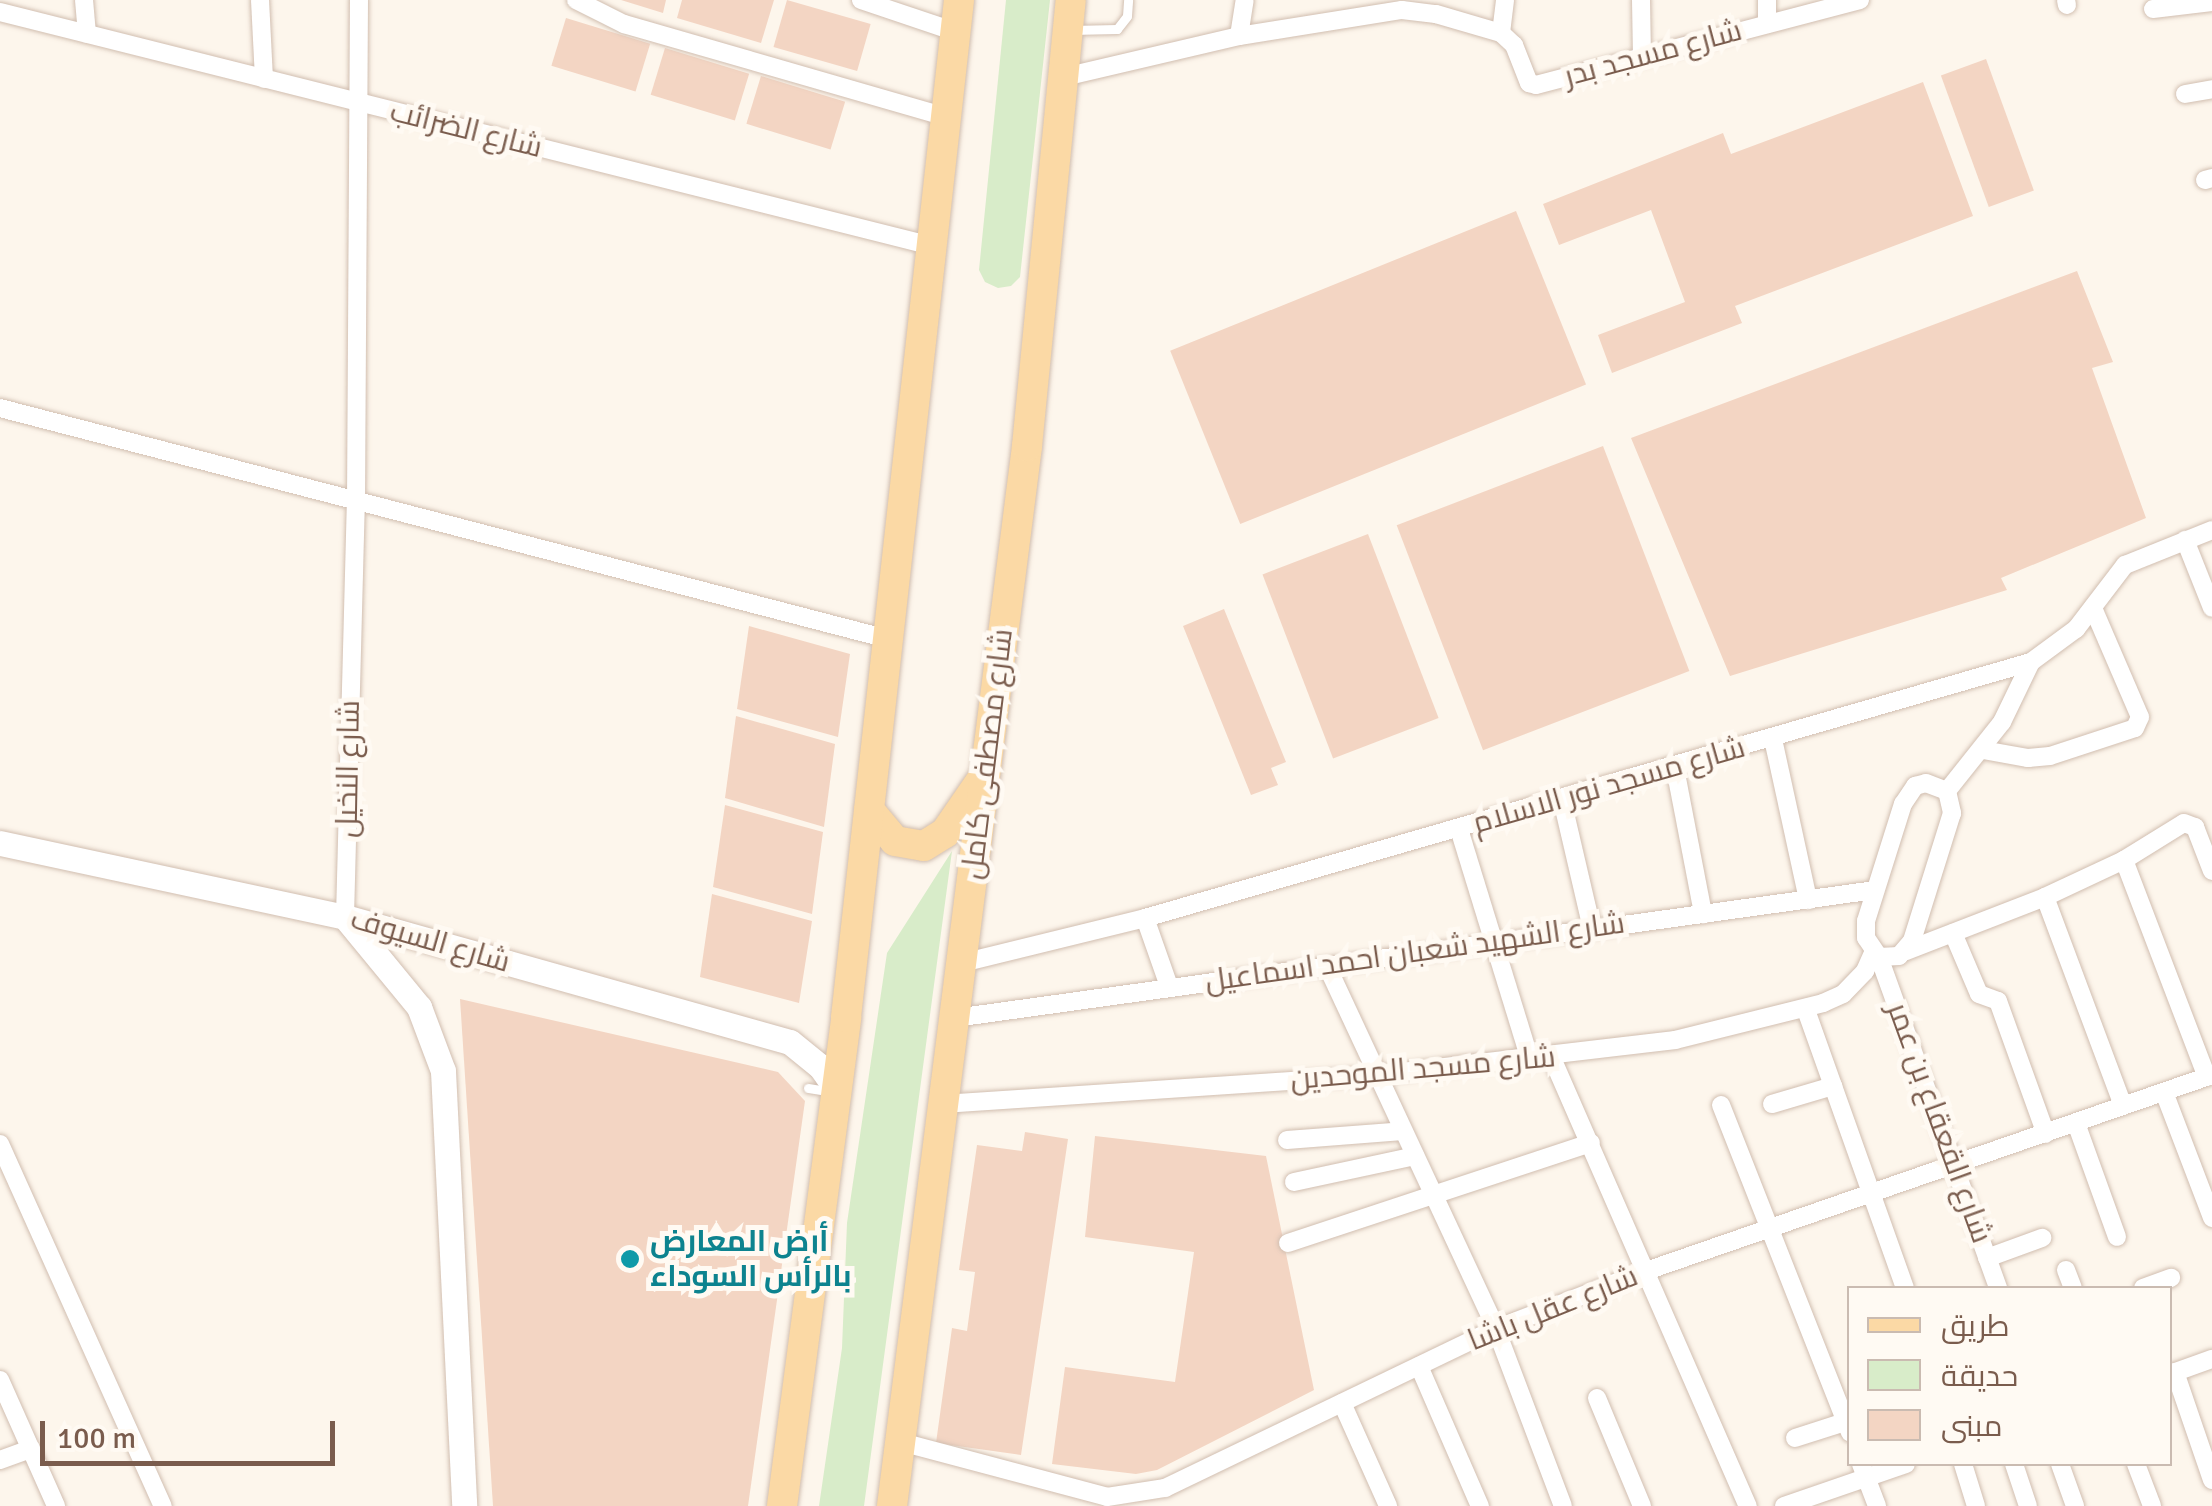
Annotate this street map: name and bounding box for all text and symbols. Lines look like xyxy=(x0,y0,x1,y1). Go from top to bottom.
street label: شارع مسجد بدر xyxy=(1560,13,1746,95)
street label: شارع الضرائب xyxy=(386,94,546,166)
street label: شارع مصطفى كامل xyxy=(955,627,1021,881)
street label: شارع النخيل xyxy=(330,700,368,838)
street label: شارع مسجد نور الاسلام xyxy=(1469,730,1749,842)
street label: شارع السيوف xyxy=(346,901,514,981)
street label: شارع الشهيد شعبان احمد اسماعيل xyxy=(1203,906,1627,1000)
street label: شارع القعقاع بن عمر xyxy=(1879,998,1999,1248)
street label: شارع مسجد الموحدين xyxy=(1289,1039,1557,1099)
place label: أرض المعارض بالرأس السوداء xyxy=(650,1224,852,1294)
marker: أرض المعارض بالرأس السوداء xyxy=(619,1248,641,1270)
street label: شارع عقل باشا xyxy=(1463,1259,1643,1359)
legend xyxy=(1847,1286,2172,1466)
text: طريق xyxy=(1941,1308,2010,1345)
text: حديقة xyxy=(1941,1358,2018,1395)
scale bar xyxy=(45,1401,340,1463)
text: مبنى xyxy=(1941,1408,2002,1445)
text: 100 m xyxy=(57,1420,136,1457)

